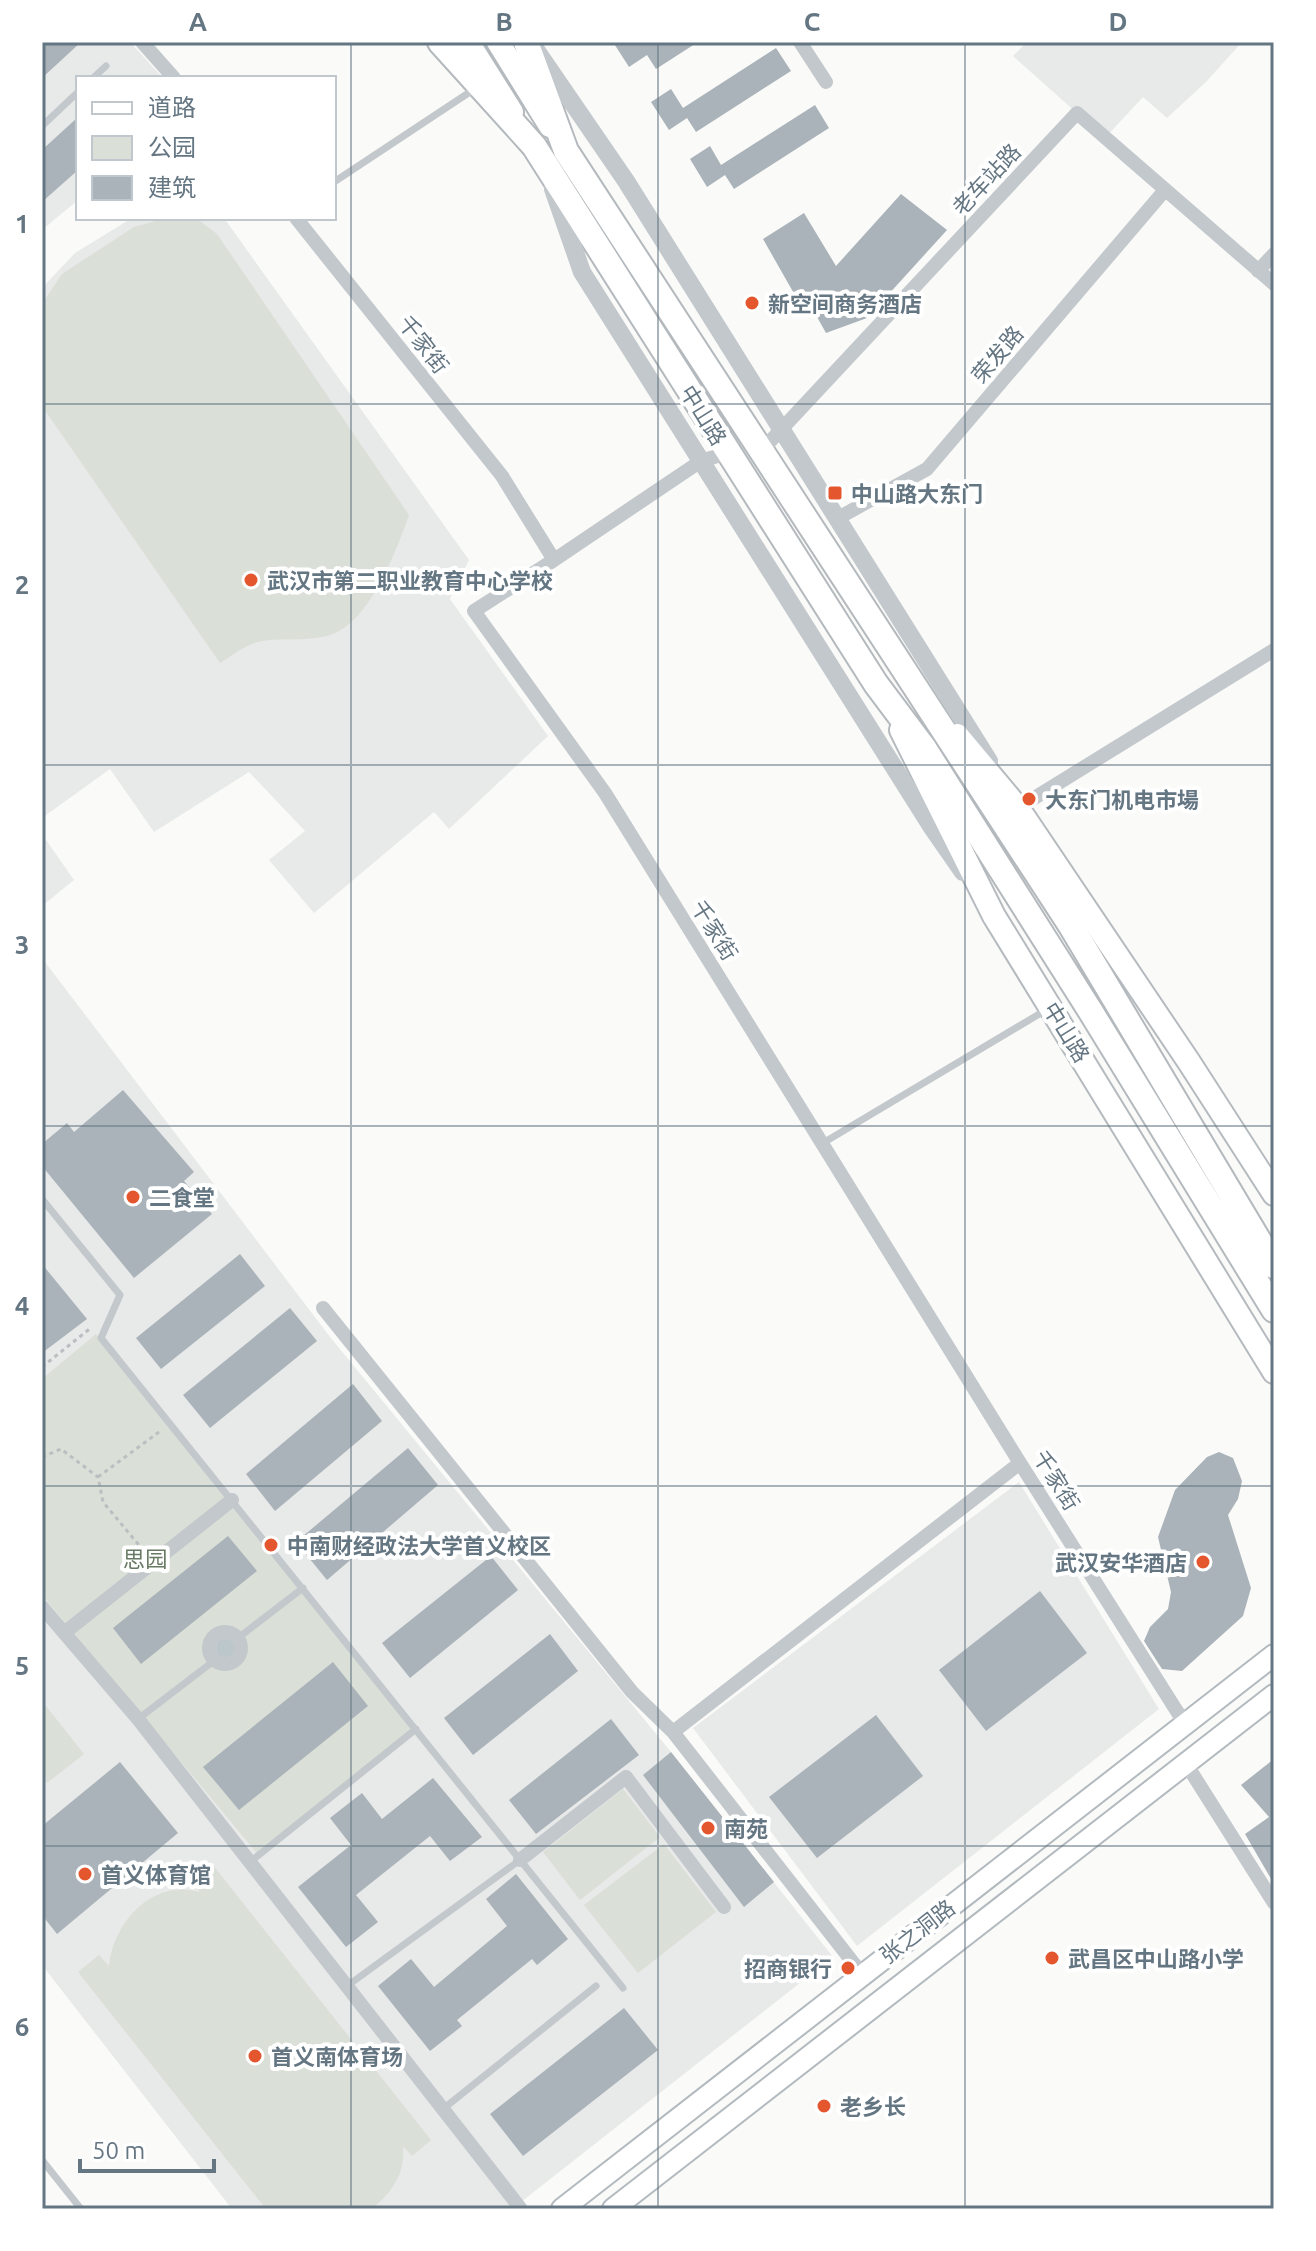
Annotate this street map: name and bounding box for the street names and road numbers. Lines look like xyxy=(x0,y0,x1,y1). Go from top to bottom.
street label: 老车站路 xyxy=(947,138,1025,220)
street label: 千家街 xyxy=(394,310,454,378)
street label: 荣发路 xyxy=(966,321,1028,387)
street label: 中山路 xyxy=(676,380,732,450)
street label: 千家街 xyxy=(687,895,743,965)
street label: 中山路 xyxy=(1039,997,1095,1067)
street label: 千家街 xyxy=(1029,1445,1085,1515)
street label: 张之洞路 xyxy=(875,1894,959,1968)

